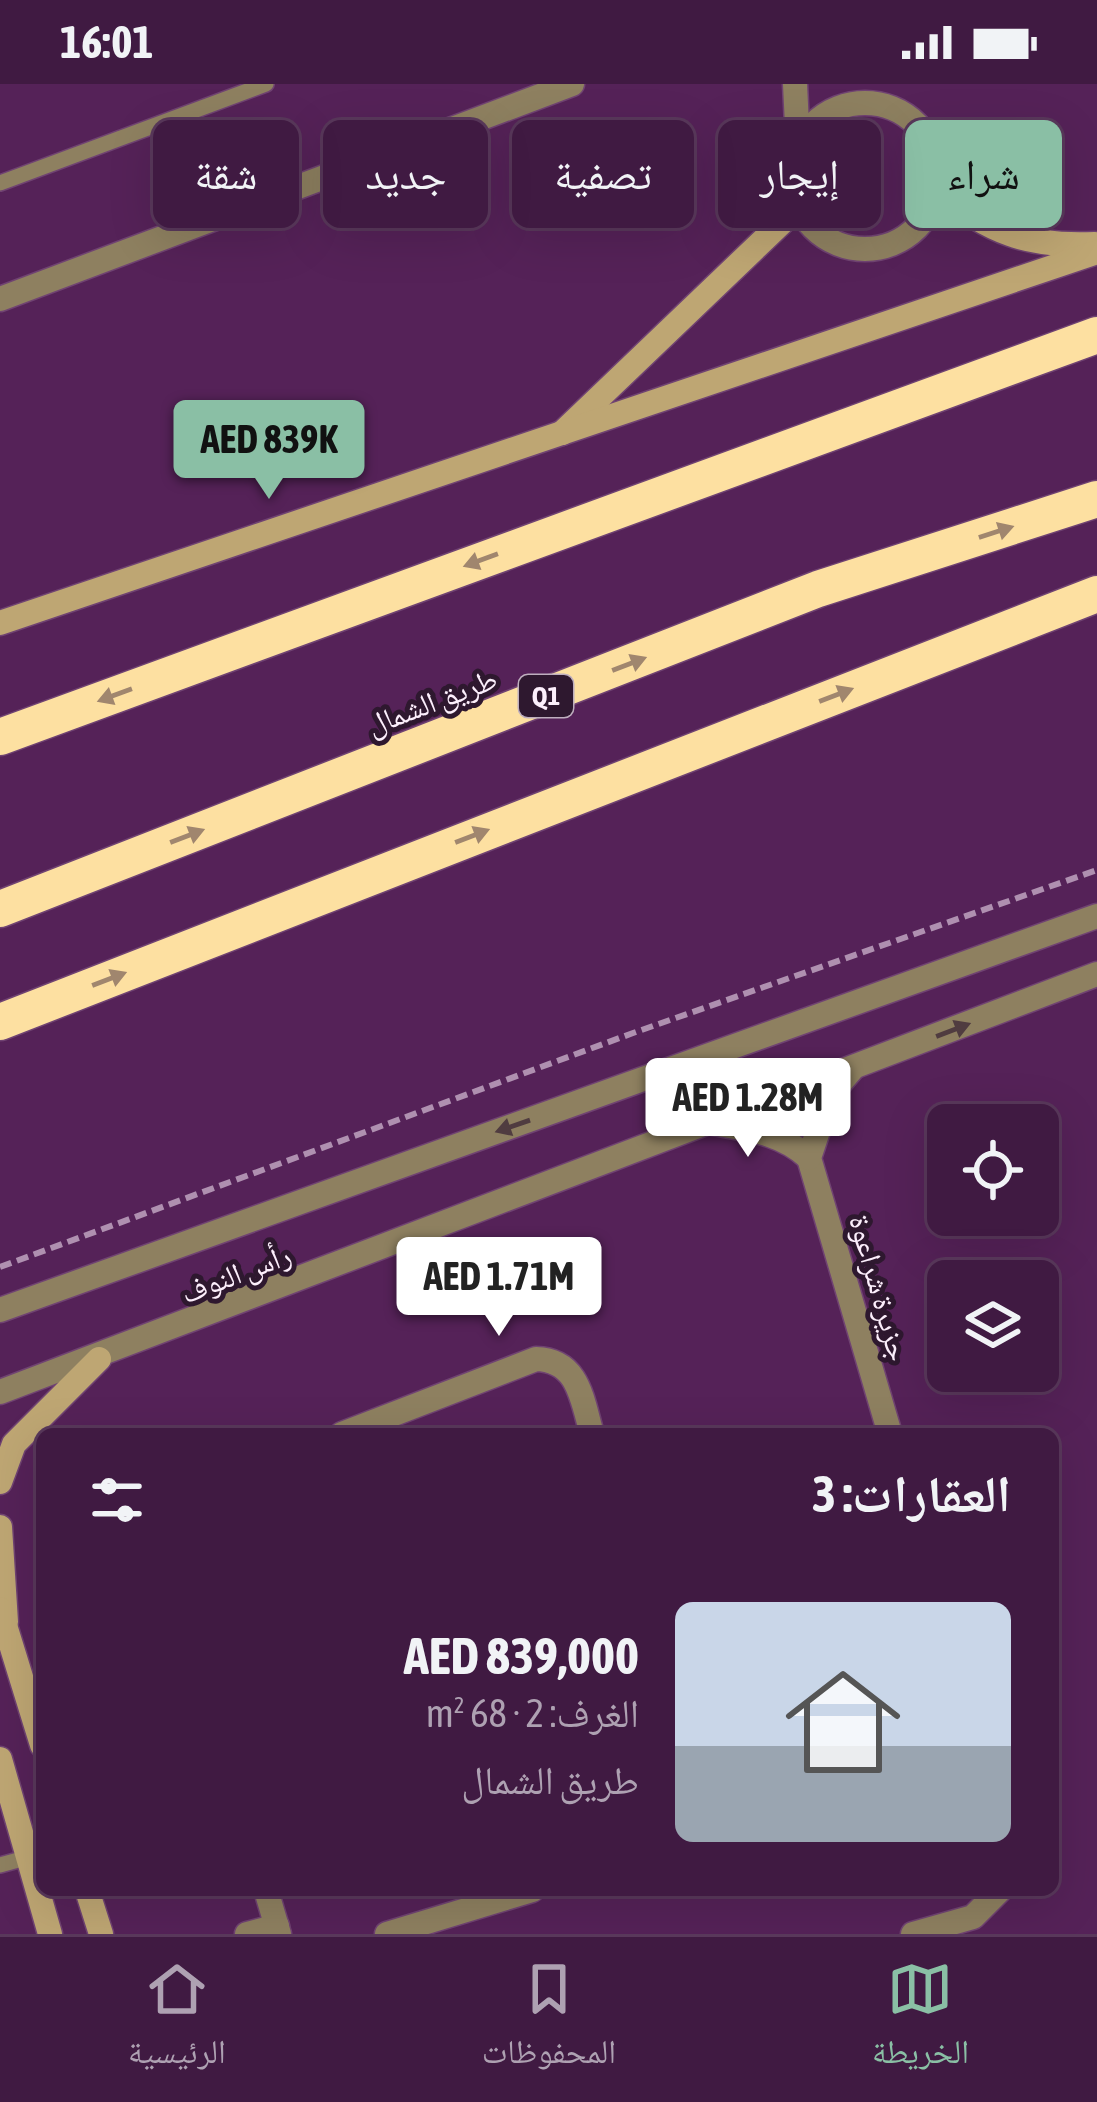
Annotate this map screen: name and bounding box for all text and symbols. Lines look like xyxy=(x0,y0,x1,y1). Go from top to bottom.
text: 16:01 xyxy=(60,16,154,68)
chip: شقة xyxy=(153,120,299,228)
chip: جديد xyxy=(323,120,488,228)
chip: تصفية xyxy=(512,120,694,228)
chip: إيجار xyxy=(718,120,881,228)
chip: شراء xyxy=(905,120,1062,228)
pin: AED 839K xyxy=(145,400,393,502)
text: AED 839K xyxy=(200,417,338,461)
one-way arrow xyxy=(978,522,1015,541)
one-way arrow xyxy=(463,552,499,571)
one-way arrow xyxy=(611,653,647,672)
street label: طريق الشمال xyxy=(362,661,502,743)
road number: Q1 xyxy=(519,675,573,717)
one-way arrow xyxy=(818,685,854,704)
one-way arrow xyxy=(97,686,133,705)
one-way arrow xyxy=(170,826,206,845)
one-way arrow xyxy=(454,826,490,845)
one-way arrow xyxy=(91,969,127,988)
one-way arrow xyxy=(936,1020,972,1039)
pin: AED 1.28M xyxy=(611,1058,885,1160)
text: AED 1.28M xyxy=(673,1075,823,1119)
map controls xyxy=(927,1104,1059,1392)
button: locate xyxy=(927,1104,1059,1236)
one-way arrow xyxy=(494,1118,530,1136)
street label: جزيرة شراعوة xyxy=(842,1211,917,1365)
street label: رأس النوف xyxy=(176,1236,296,1311)
pin: AED 1.71M xyxy=(362,1237,636,1339)
text: AED 1.71M xyxy=(424,1254,574,1298)
button: layers xyxy=(927,1260,1059,1392)
text: العقارات: 3 xyxy=(812,1464,1011,1523)
icon: filters xyxy=(84,1467,150,1533)
text: AED 839,000 xyxy=(404,1626,639,1685)
icon: home xyxy=(771,1650,915,1794)
text: الغرف: 2 · 68 m² xyxy=(426,1691,639,1735)
text: طريق الشمال xyxy=(461,1758,639,1802)
tab: الرئيسية xyxy=(128,1956,226,2084)
tab: المحفوظات xyxy=(482,1956,616,2084)
tab: الخريطة xyxy=(872,1956,969,2084)

